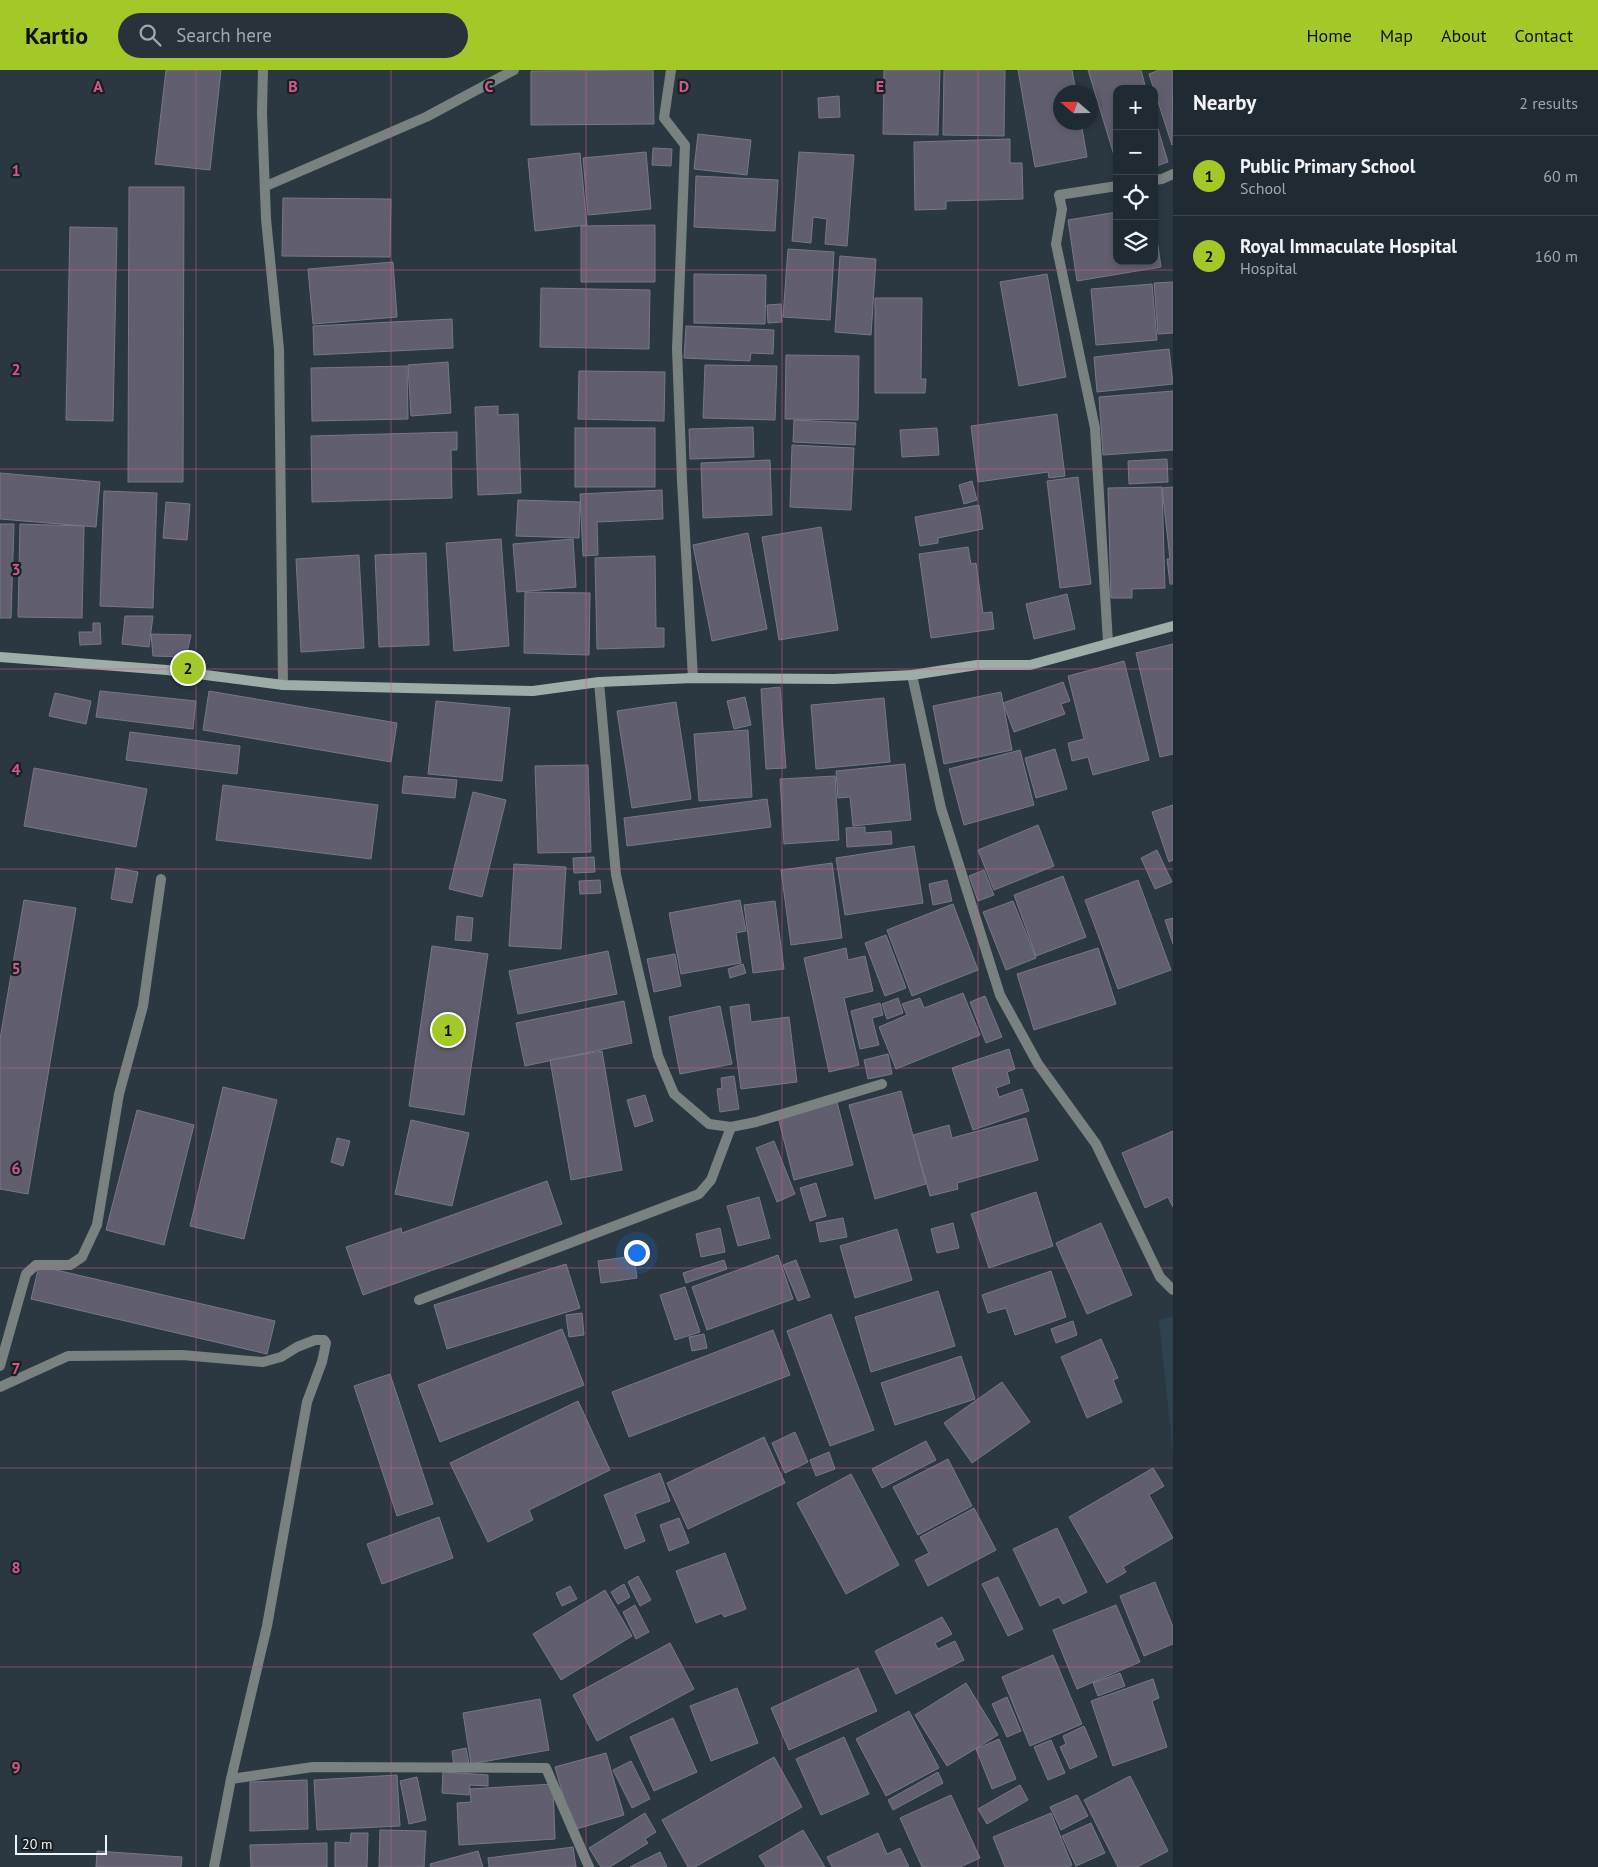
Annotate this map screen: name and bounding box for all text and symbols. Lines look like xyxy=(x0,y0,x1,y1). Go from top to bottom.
search box xyxy=(118,13,468,58)
text: Kartio xyxy=(25,20,88,51)
icon: search xyxy=(136,21,164,49)
text: Search here xyxy=(176,23,272,47)
text: Home xyxy=(1306,24,1352,47)
text: Map xyxy=(1380,24,1413,47)
text: About xyxy=(1441,24,1487,47)
text: Contact xyxy=(1515,24,1573,47)
text: A xyxy=(93,76,103,96)
text: B xyxy=(288,76,298,96)
text: C xyxy=(485,76,494,96)
text: D xyxy=(679,76,689,96)
text: E xyxy=(876,76,884,96)
north arrow xyxy=(1053,85,1098,130)
map controls xyxy=(1113,85,1158,265)
button: + xyxy=(1113,85,1158,130)
text: Nearby xyxy=(1193,89,1256,116)
text: 2 results xyxy=(1519,93,1578,113)
button: − xyxy=(1113,130,1158,175)
text: Public Primary School xyxy=(1240,154,1415,178)
text: 1 xyxy=(11,160,21,180)
text: 1 xyxy=(1204,166,1214,186)
text: 60 m xyxy=(1543,166,1578,186)
button: locate xyxy=(1113,175,1158,220)
text: School xyxy=(1240,178,1286,198)
button: layers xyxy=(1113,220,1158,265)
text: Royal Immaculate Hospital xyxy=(1240,234,1457,258)
text: 2 xyxy=(1204,246,1214,266)
text: 160 m xyxy=(1535,246,1578,266)
text: Hospital xyxy=(1240,258,1297,278)
text: 2 xyxy=(11,359,21,379)
text: 3 xyxy=(11,559,21,579)
pin: 2 xyxy=(172,649,204,687)
text: 4 xyxy=(11,759,21,779)
text: 5 xyxy=(11,958,21,978)
pin: 1 xyxy=(432,1011,464,1049)
text: 6 xyxy=(11,1158,21,1178)
your location xyxy=(624,1240,650,1266)
text: 7 xyxy=(11,1358,21,1378)
text: 8 xyxy=(11,1557,21,1577)
text: 9 xyxy=(11,1757,21,1777)
scale bar xyxy=(15,1832,108,1855)
text: 20 m xyxy=(22,1835,52,1853)

